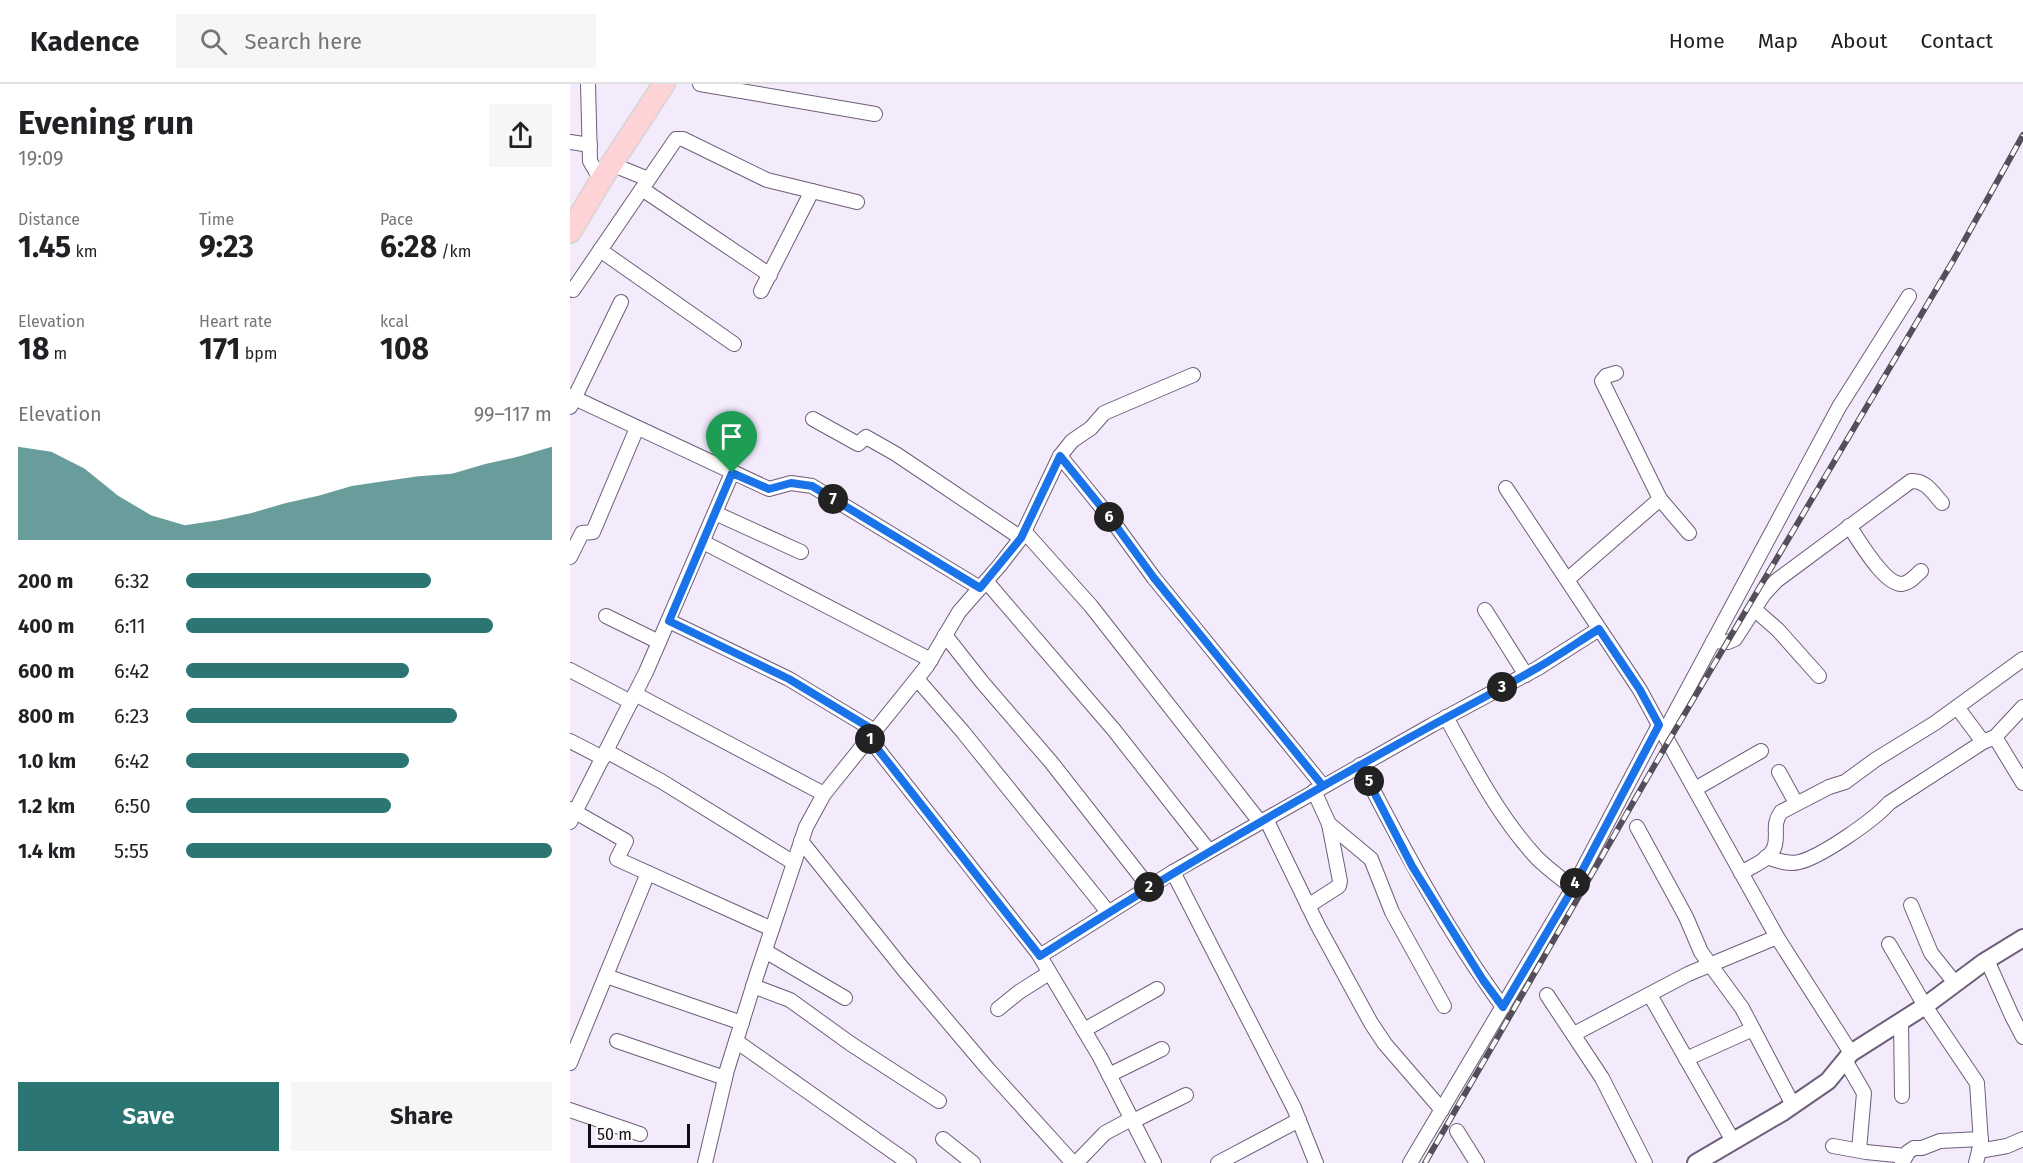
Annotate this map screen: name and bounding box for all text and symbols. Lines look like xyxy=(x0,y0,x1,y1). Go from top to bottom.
search box xyxy=(176,14,596,68)
text: Kadence xyxy=(30,25,140,58)
icon: search xyxy=(197,25,230,58)
text: Search here xyxy=(245,28,362,55)
text: Home xyxy=(1669,28,1725,54)
text: Map xyxy=(1758,28,1798,54)
text: About xyxy=(1831,28,1888,54)
text: Contact xyxy=(1921,28,1993,54)
text: Evening run xyxy=(18,103,194,143)
button: share xyxy=(489,104,552,167)
text: 19:09 xyxy=(18,146,63,170)
text: Distance xyxy=(18,210,80,229)
text: Time xyxy=(199,210,234,229)
text: Pace xyxy=(380,210,413,229)
text: 1.45 xyxy=(18,229,71,265)
text: 9:23 xyxy=(199,229,254,265)
text: 6:28 xyxy=(380,229,437,265)
text: km xyxy=(71,242,97,261)
text: /km xyxy=(437,242,472,261)
text: Elevation xyxy=(18,312,85,331)
text: Heart rate xyxy=(199,312,272,331)
text: kcal xyxy=(380,312,409,331)
text: 18 xyxy=(18,331,49,367)
text: 171 xyxy=(199,331,241,367)
text: 108 xyxy=(380,331,429,367)
text: m xyxy=(49,344,67,363)
text: bpm xyxy=(241,344,277,363)
text: Elevation xyxy=(18,402,102,426)
text: 99–117 m xyxy=(474,402,552,426)
pin xyxy=(706,411,757,473)
icon: arrive xyxy=(715,420,748,453)
pin: 7 xyxy=(818,484,848,514)
text: 7 xyxy=(829,489,837,508)
pin: 6 xyxy=(1094,502,1124,532)
text: 6 xyxy=(1104,507,1114,526)
text: 200 m xyxy=(18,569,73,593)
text: 6:32 xyxy=(114,569,149,593)
text: 400 m xyxy=(18,614,74,638)
text: 6:11 xyxy=(114,614,146,638)
text: 600 m xyxy=(18,659,74,683)
text: 6:42 xyxy=(114,659,150,683)
pin: 3 xyxy=(1487,672,1517,702)
text: 3 xyxy=(1498,677,1506,696)
text: 800 m xyxy=(18,704,75,728)
text: 6:23 xyxy=(114,704,149,728)
pin: 1 xyxy=(855,724,885,754)
text: 1 xyxy=(866,729,874,748)
text: 1.0 km xyxy=(18,749,76,773)
text: 6:42 xyxy=(114,749,150,773)
pin: 5 xyxy=(1354,766,1384,796)
text: 5 xyxy=(1365,771,1373,790)
text: 1.2 km xyxy=(18,794,75,818)
text: 6:50 xyxy=(114,794,151,818)
text: 1.4 km xyxy=(18,839,76,863)
text: 5:55 xyxy=(114,839,149,863)
pin: 4 xyxy=(1560,868,1590,898)
pin: 2 xyxy=(1134,872,1164,902)
text: 4 xyxy=(1570,873,1580,892)
text: 2 xyxy=(1145,877,1153,896)
button: Save xyxy=(18,1082,279,1151)
button: Share xyxy=(291,1082,552,1151)
scale bar xyxy=(588,1121,690,1148)
text: 50 m xyxy=(597,1125,632,1144)

